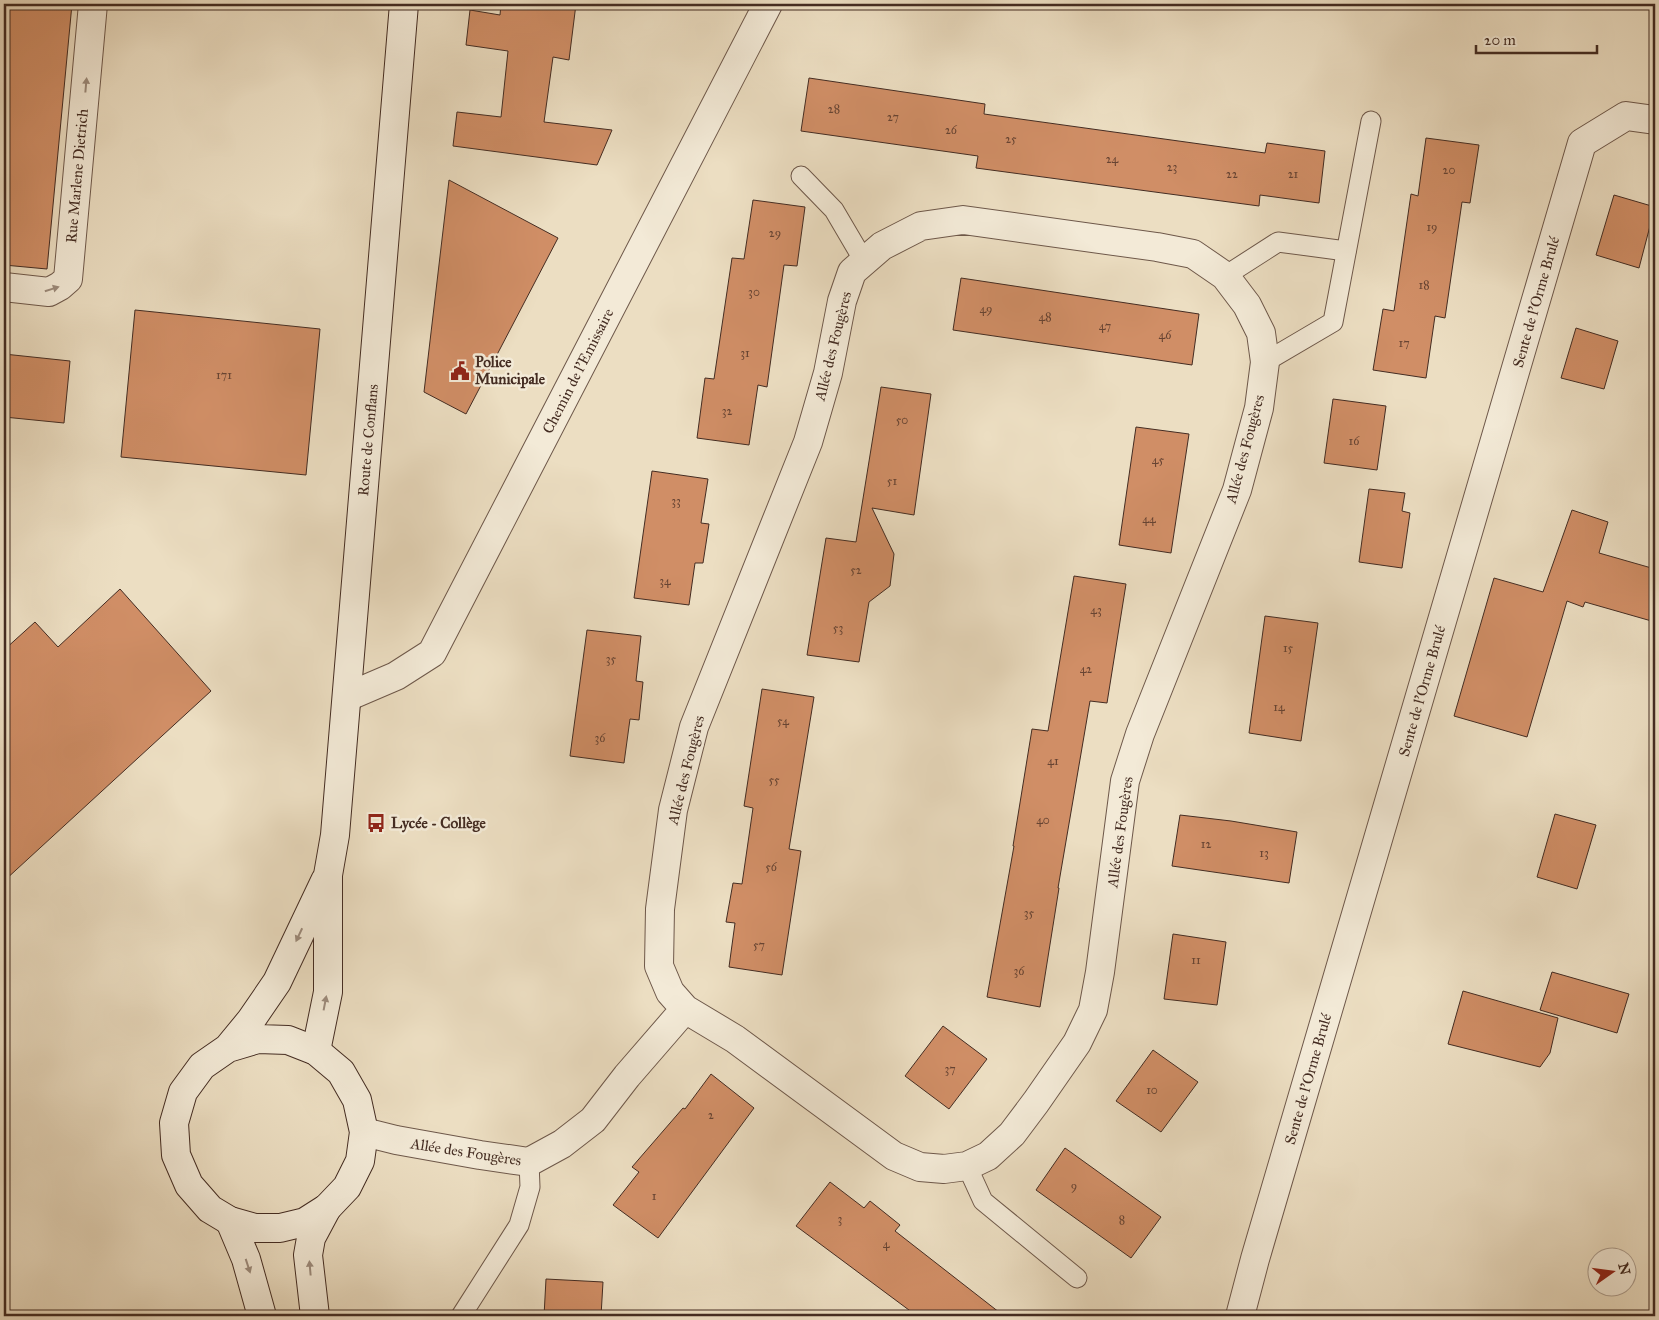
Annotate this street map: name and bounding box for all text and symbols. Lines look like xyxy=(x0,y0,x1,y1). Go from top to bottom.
scale bar xyxy=(1476,22,1598,54)
text: 20 m xyxy=(1484,31,1516,49)
one-way arrow xyxy=(82,76,90,92)
house number: 28 xyxy=(828,102,840,116)
street label: Rue Marlene Dietrich xyxy=(62,107,92,244)
house number: 27 xyxy=(887,110,899,124)
house number: 26 xyxy=(945,123,958,137)
house number: 25 xyxy=(1005,132,1017,146)
house number: 24 xyxy=(1106,152,1119,166)
house number: 23 xyxy=(1167,160,1178,174)
house number: 20 xyxy=(1443,163,1455,177)
house number: 22 xyxy=(1226,167,1238,181)
house number: 21 xyxy=(1288,167,1299,181)
house number: 19 xyxy=(1426,220,1438,234)
house number: 29 xyxy=(769,226,781,240)
street label: Sente de l'Orme Brulé xyxy=(1509,234,1564,370)
house number: 18 xyxy=(1418,278,1430,292)
one-way arrow xyxy=(45,284,60,292)
house number: 30 xyxy=(748,285,760,299)
street label: Allée des Fougères xyxy=(810,289,855,403)
house number: 49 xyxy=(979,302,993,316)
street label: Chemin de l'Emissaire xyxy=(539,305,617,437)
house number: 48 xyxy=(1038,310,1052,324)
house number: 47 xyxy=(1099,319,1111,333)
house number: 46 xyxy=(1159,328,1172,342)
house number: 17 xyxy=(1398,336,1410,350)
house number: 31 xyxy=(740,346,750,360)
place label: Police Municipale xyxy=(475,353,546,389)
public building icon: Police Municipale xyxy=(449,360,471,382)
house number: 171 xyxy=(216,368,232,382)
street label: Route de Conflans xyxy=(354,383,382,497)
street label: Allée des Fougères xyxy=(1222,393,1268,506)
house number: 32 xyxy=(722,404,732,418)
house number: 50 xyxy=(896,413,908,427)
house number: 16 xyxy=(1349,434,1360,448)
house number: 45 xyxy=(1152,453,1165,467)
house number: 51 xyxy=(887,474,897,488)
house number: 33 xyxy=(671,494,681,508)
house number: 44 xyxy=(1142,512,1156,526)
house number: 52 xyxy=(850,563,862,577)
house number: 34 xyxy=(659,574,671,588)
house number: 43 xyxy=(1090,603,1102,617)
house number: 53 xyxy=(833,621,843,635)
street label: Sente de l'Orme Brulé xyxy=(1395,623,1450,759)
house number: 15 xyxy=(1283,641,1294,655)
house number: 35 xyxy=(606,652,617,666)
house number: 42 xyxy=(1080,662,1092,676)
house number: 14 xyxy=(1273,700,1285,714)
street label: Allée des Fougères xyxy=(663,713,708,827)
house number: 54 xyxy=(777,714,789,728)
house number: 36 xyxy=(595,731,606,745)
house number: 41 xyxy=(1047,754,1059,768)
house number: 55 xyxy=(768,773,780,787)
street label: Allée des Fougères xyxy=(1103,775,1137,890)
bus stop icon: Lycée - Collège xyxy=(365,812,387,834)
house number: 40 xyxy=(1036,813,1050,827)
place label: Lycée - Collège xyxy=(391,814,486,833)
house number: 12 xyxy=(1201,837,1211,851)
house number: 13 xyxy=(1259,846,1269,860)
house number: 56 xyxy=(765,860,778,874)
house number: 35 xyxy=(1024,906,1035,920)
one-way arrow xyxy=(295,928,303,942)
house number: 57 xyxy=(753,938,765,952)
house number: 11 xyxy=(1191,953,1201,967)
house number: 36 xyxy=(1014,964,1025,978)
one-way arrow xyxy=(322,995,330,1011)
street label: Sente de l'Orme Brulé xyxy=(1281,1011,1336,1147)
house number: 37 xyxy=(944,1062,956,1076)
house number: 10 xyxy=(1146,1083,1158,1097)
house number: 2 xyxy=(708,1108,714,1122)
street label: Allée des Fougères xyxy=(408,1134,523,1170)
house number: 9 xyxy=(1071,1179,1077,1193)
house number: 1 xyxy=(652,1189,657,1203)
house number: 3 xyxy=(838,1212,843,1226)
house number: 8 xyxy=(1119,1213,1125,1227)
house number: 4 xyxy=(883,1237,890,1251)
north arrow xyxy=(1586,1248,1636,1298)
one-way arrow xyxy=(245,1259,252,1274)
one-way arrow xyxy=(305,1259,313,1275)
text: N xyxy=(1614,1261,1634,1277)

